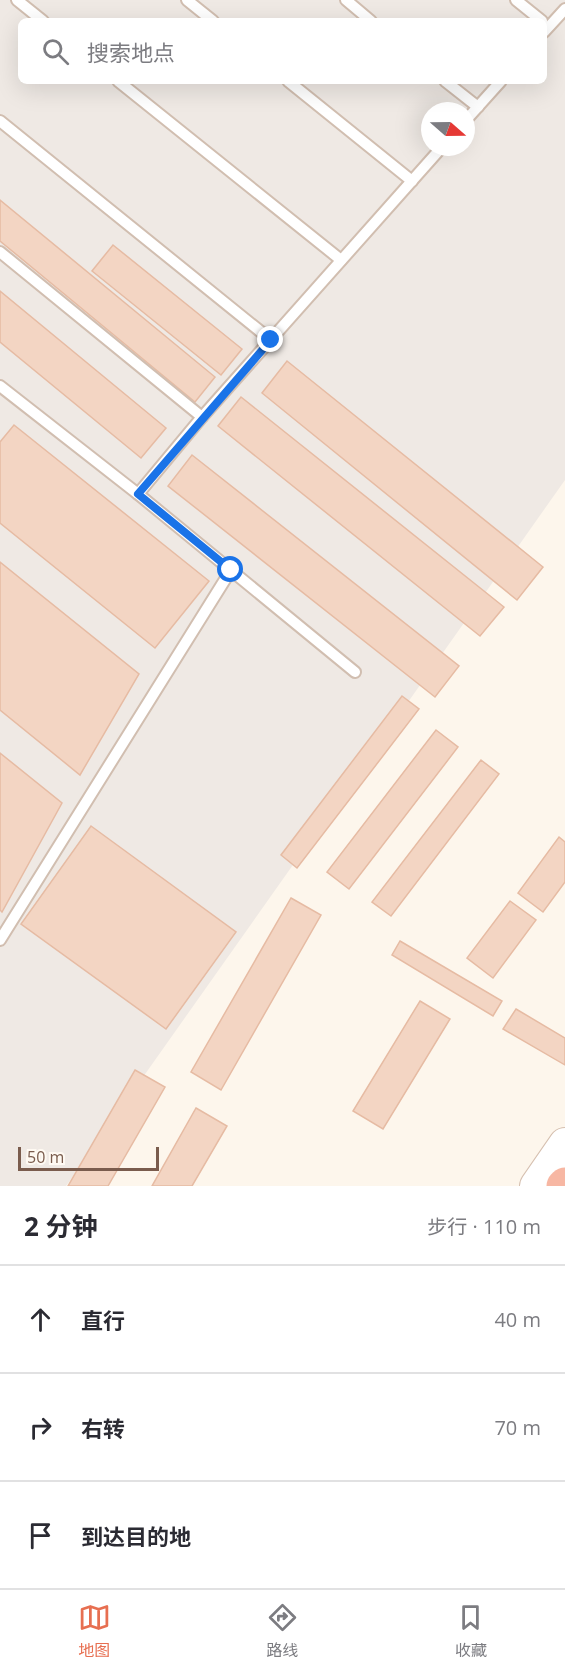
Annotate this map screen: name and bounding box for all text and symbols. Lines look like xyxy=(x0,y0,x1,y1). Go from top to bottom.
search box xyxy=(18,18,547,84)
icon: search xyxy=(39,35,72,68)
text: 搜索地点 xyxy=(87,37,175,67)
north arrow xyxy=(421,102,475,156)
route end xyxy=(257,326,283,352)
route start xyxy=(217,556,243,582)
scale bar xyxy=(18,1144,159,1172)
text: 50 m xyxy=(27,1146,64,1168)
text: 2 分钟 xyxy=(24,1208,98,1244)
text: 步行 · 110 m xyxy=(427,1213,541,1240)
icon: ahead xyxy=(24,1303,57,1336)
text: 直行 xyxy=(81,1305,125,1335)
text: 40 m xyxy=(494,1306,541,1333)
icon: right xyxy=(24,1411,57,1444)
text: 右转 xyxy=(81,1413,125,1443)
text: 70 m xyxy=(494,1414,541,1441)
icon: arrive xyxy=(24,1519,57,1552)
text: 到达目的地 xyxy=(81,1521,191,1551)
tab: 地图 xyxy=(78,1601,111,1661)
tab: 路线 xyxy=(266,1601,299,1661)
tab: 收藏 xyxy=(454,1601,487,1661)

